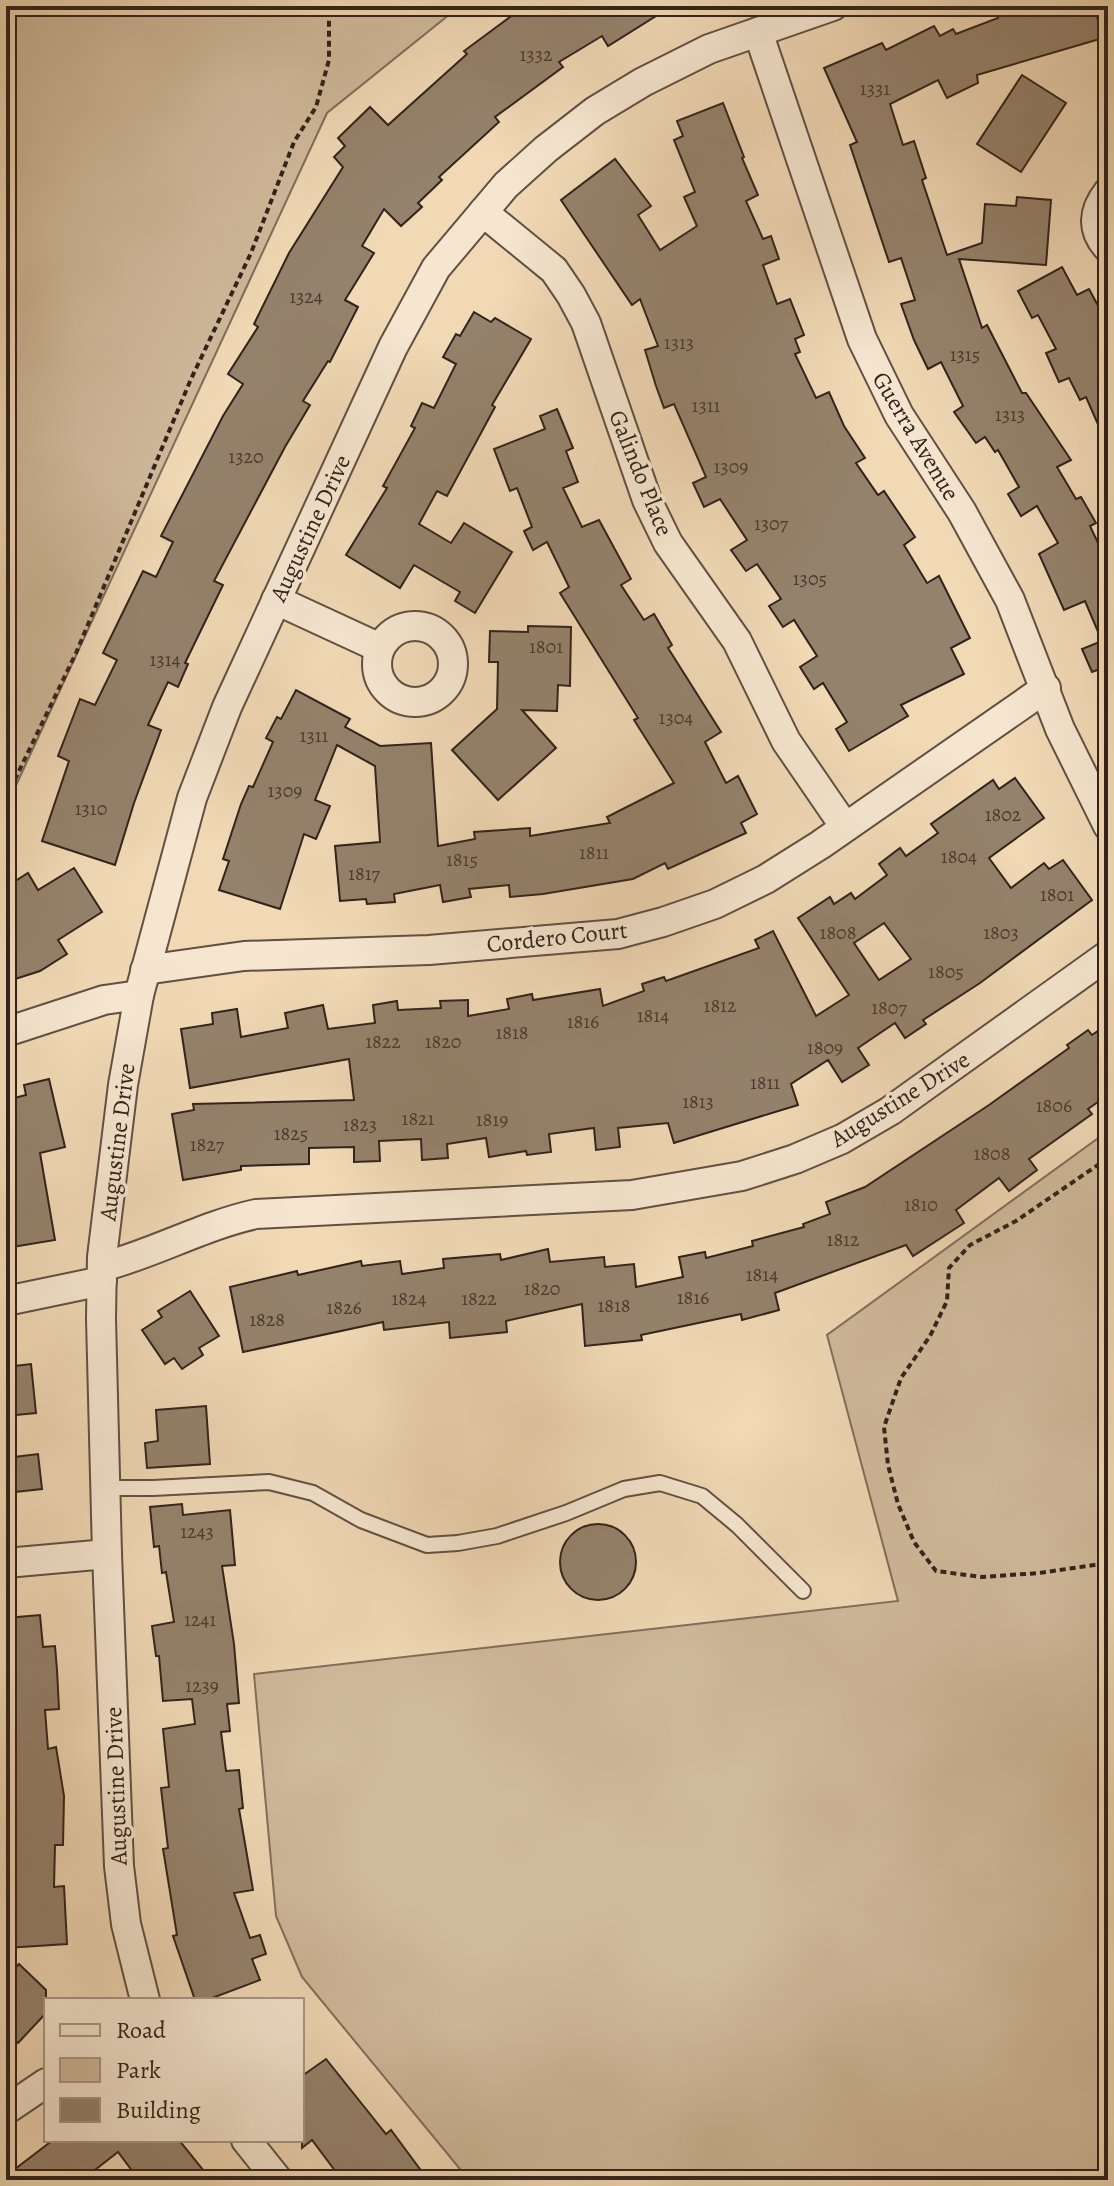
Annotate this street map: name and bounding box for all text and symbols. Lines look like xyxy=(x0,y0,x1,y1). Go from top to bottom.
house number: 1332 xyxy=(520,41,553,68)
house number: 1331 xyxy=(860,75,890,102)
house number: 1324 xyxy=(289,283,323,310)
house number: 1313 xyxy=(664,329,694,356)
house number: 1315 xyxy=(950,341,980,368)
street label: Guerra Avenue xyxy=(865,366,967,506)
house number: 1311 xyxy=(692,392,721,419)
house number: 1313 xyxy=(995,401,1025,428)
street label: Galindo Place xyxy=(601,405,681,541)
house number: 1320 xyxy=(228,443,264,470)
street label: Augustine Drive xyxy=(262,449,358,607)
house number: 1309 xyxy=(714,453,748,480)
house number: 1307 xyxy=(754,510,789,537)
house number: 1305 xyxy=(793,565,827,592)
house number: 1801 xyxy=(529,633,563,660)
house number: 1314 xyxy=(149,646,181,673)
house number: 1304 xyxy=(659,704,693,731)
house number: 1311 xyxy=(300,722,329,749)
house number: 1309 xyxy=(268,777,302,804)
house number: 1310 xyxy=(75,795,107,822)
house number: 1802 xyxy=(985,801,1022,828)
house number: 1811 xyxy=(579,839,609,866)
house number: 1804 xyxy=(941,843,977,870)
house number: 1815 xyxy=(446,846,478,873)
house number: 1817 xyxy=(348,860,380,887)
house number: 1801 xyxy=(1040,881,1074,908)
street label: Cordero Court xyxy=(485,914,629,960)
house number: 1808 xyxy=(820,919,856,946)
house number: 1803 xyxy=(983,919,1019,946)
house number: 1805 xyxy=(928,958,964,985)
house number: 1812 xyxy=(704,992,737,1019)
house number: 1807 xyxy=(871,994,907,1021)
house number: 1814 xyxy=(637,1002,669,1029)
house number: 1816 xyxy=(567,1008,599,1035)
house number: 1818 xyxy=(495,1019,529,1046)
house number: 1822 xyxy=(365,1028,401,1055)
house number: 1820 xyxy=(425,1028,461,1055)
house number: 1809 xyxy=(807,1034,843,1061)
street label: Augustine Drive xyxy=(824,1043,976,1155)
street label: Augustine Drive xyxy=(91,1061,143,1224)
house number: 1811 xyxy=(750,1069,780,1096)
house number: 1813 xyxy=(682,1088,714,1115)
house number: 1806 xyxy=(1036,1092,1072,1119)
house number: 1821 xyxy=(402,1105,435,1132)
house number: 1819 xyxy=(476,1106,508,1133)
house number: 1823 xyxy=(343,1111,377,1138)
house number: 1825 xyxy=(274,1120,308,1147)
house number: 1827 xyxy=(190,1131,225,1158)
house number: 1808 xyxy=(974,1140,1010,1167)
house number: 1810 xyxy=(904,1191,938,1218)
house number: 1812 xyxy=(827,1226,860,1253)
house number: 1814 xyxy=(746,1261,778,1288)
house number: 1820 xyxy=(524,1275,560,1302)
house number: 1816 xyxy=(677,1284,709,1311)
house number: 1824 xyxy=(391,1285,427,1312)
house number: 1822 xyxy=(461,1285,497,1312)
house number: 1818 xyxy=(597,1292,631,1319)
house number: 1826 xyxy=(326,1294,362,1321)
house number: 1828 xyxy=(249,1306,285,1333)
house number: 1243 xyxy=(180,1518,214,1545)
house number: 1241 xyxy=(184,1606,216,1633)
house number: 1239 xyxy=(185,1672,219,1699)
street label: Augustine Drive xyxy=(97,1706,135,1867)
legend xyxy=(44,1998,304,2142)
text: Road xyxy=(116,2014,166,2046)
text: Park xyxy=(116,2054,161,2086)
text: Building xyxy=(116,2094,201,2126)

